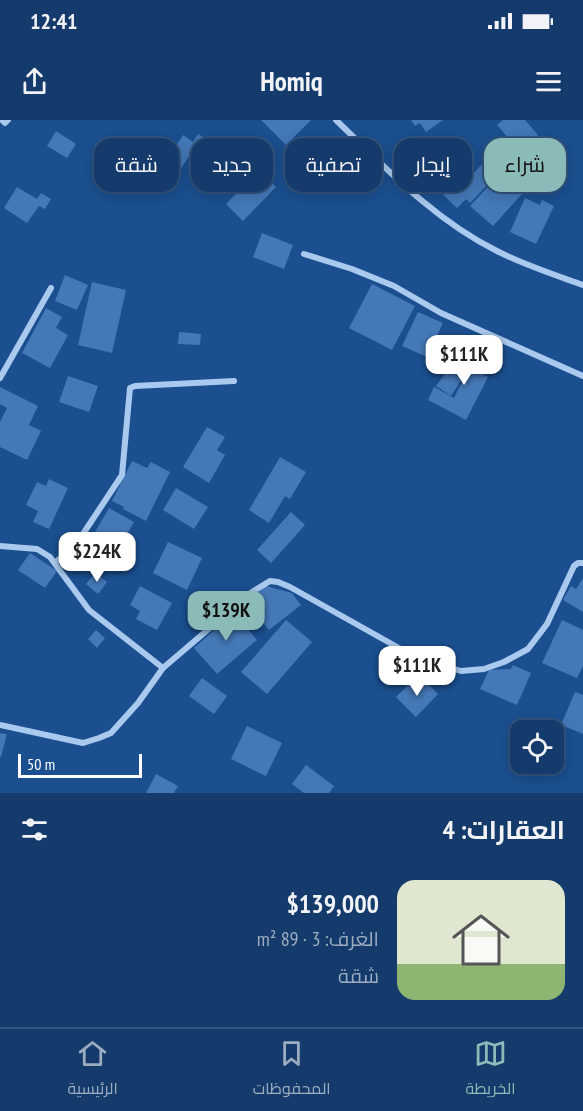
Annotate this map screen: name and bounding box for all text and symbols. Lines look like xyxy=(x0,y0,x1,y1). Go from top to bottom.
text: 12:41 xyxy=(30,7,78,35)
text: Homiq xyxy=(260,64,323,98)
icon: share xyxy=(18,65,51,98)
icon: menu xyxy=(532,65,565,98)
chip: شقة xyxy=(94,138,179,192)
chip: جديد xyxy=(191,138,273,192)
chip: تصفية xyxy=(285,138,382,192)
chip: إيجار xyxy=(394,138,472,192)
chip: شراء xyxy=(484,138,566,192)
pin: $111K xyxy=(422,335,506,386)
text: $111K xyxy=(440,341,488,367)
pin: $224K xyxy=(55,532,139,583)
text: $224K xyxy=(73,538,121,564)
pin: $139K xyxy=(184,591,268,642)
text: $139K xyxy=(202,597,250,623)
pin: $111K xyxy=(375,646,459,697)
text: $111K xyxy=(393,652,441,678)
map controls xyxy=(510,720,564,774)
button: locate xyxy=(510,720,564,774)
scale bar xyxy=(18,751,142,778)
text: 50 m xyxy=(27,754,55,774)
icon: filters xyxy=(18,813,51,846)
text: العقارات: 4 xyxy=(443,813,565,846)
text: $139,000 xyxy=(286,887,379,920)
icon: home xyxy=(445,904,517,976)
text: الغرف: 3 · 89 m² xyxy=(257,926,379,952)
text: شقة xyxy=(338,963,379,989)
tab: الرئيسية xyxy=(68,1037,118,1103)
tab: المحفوظات xyxy=(253,1037,331,1103)
tab: الخريطة xyxy=(466,1037,516,1103)

